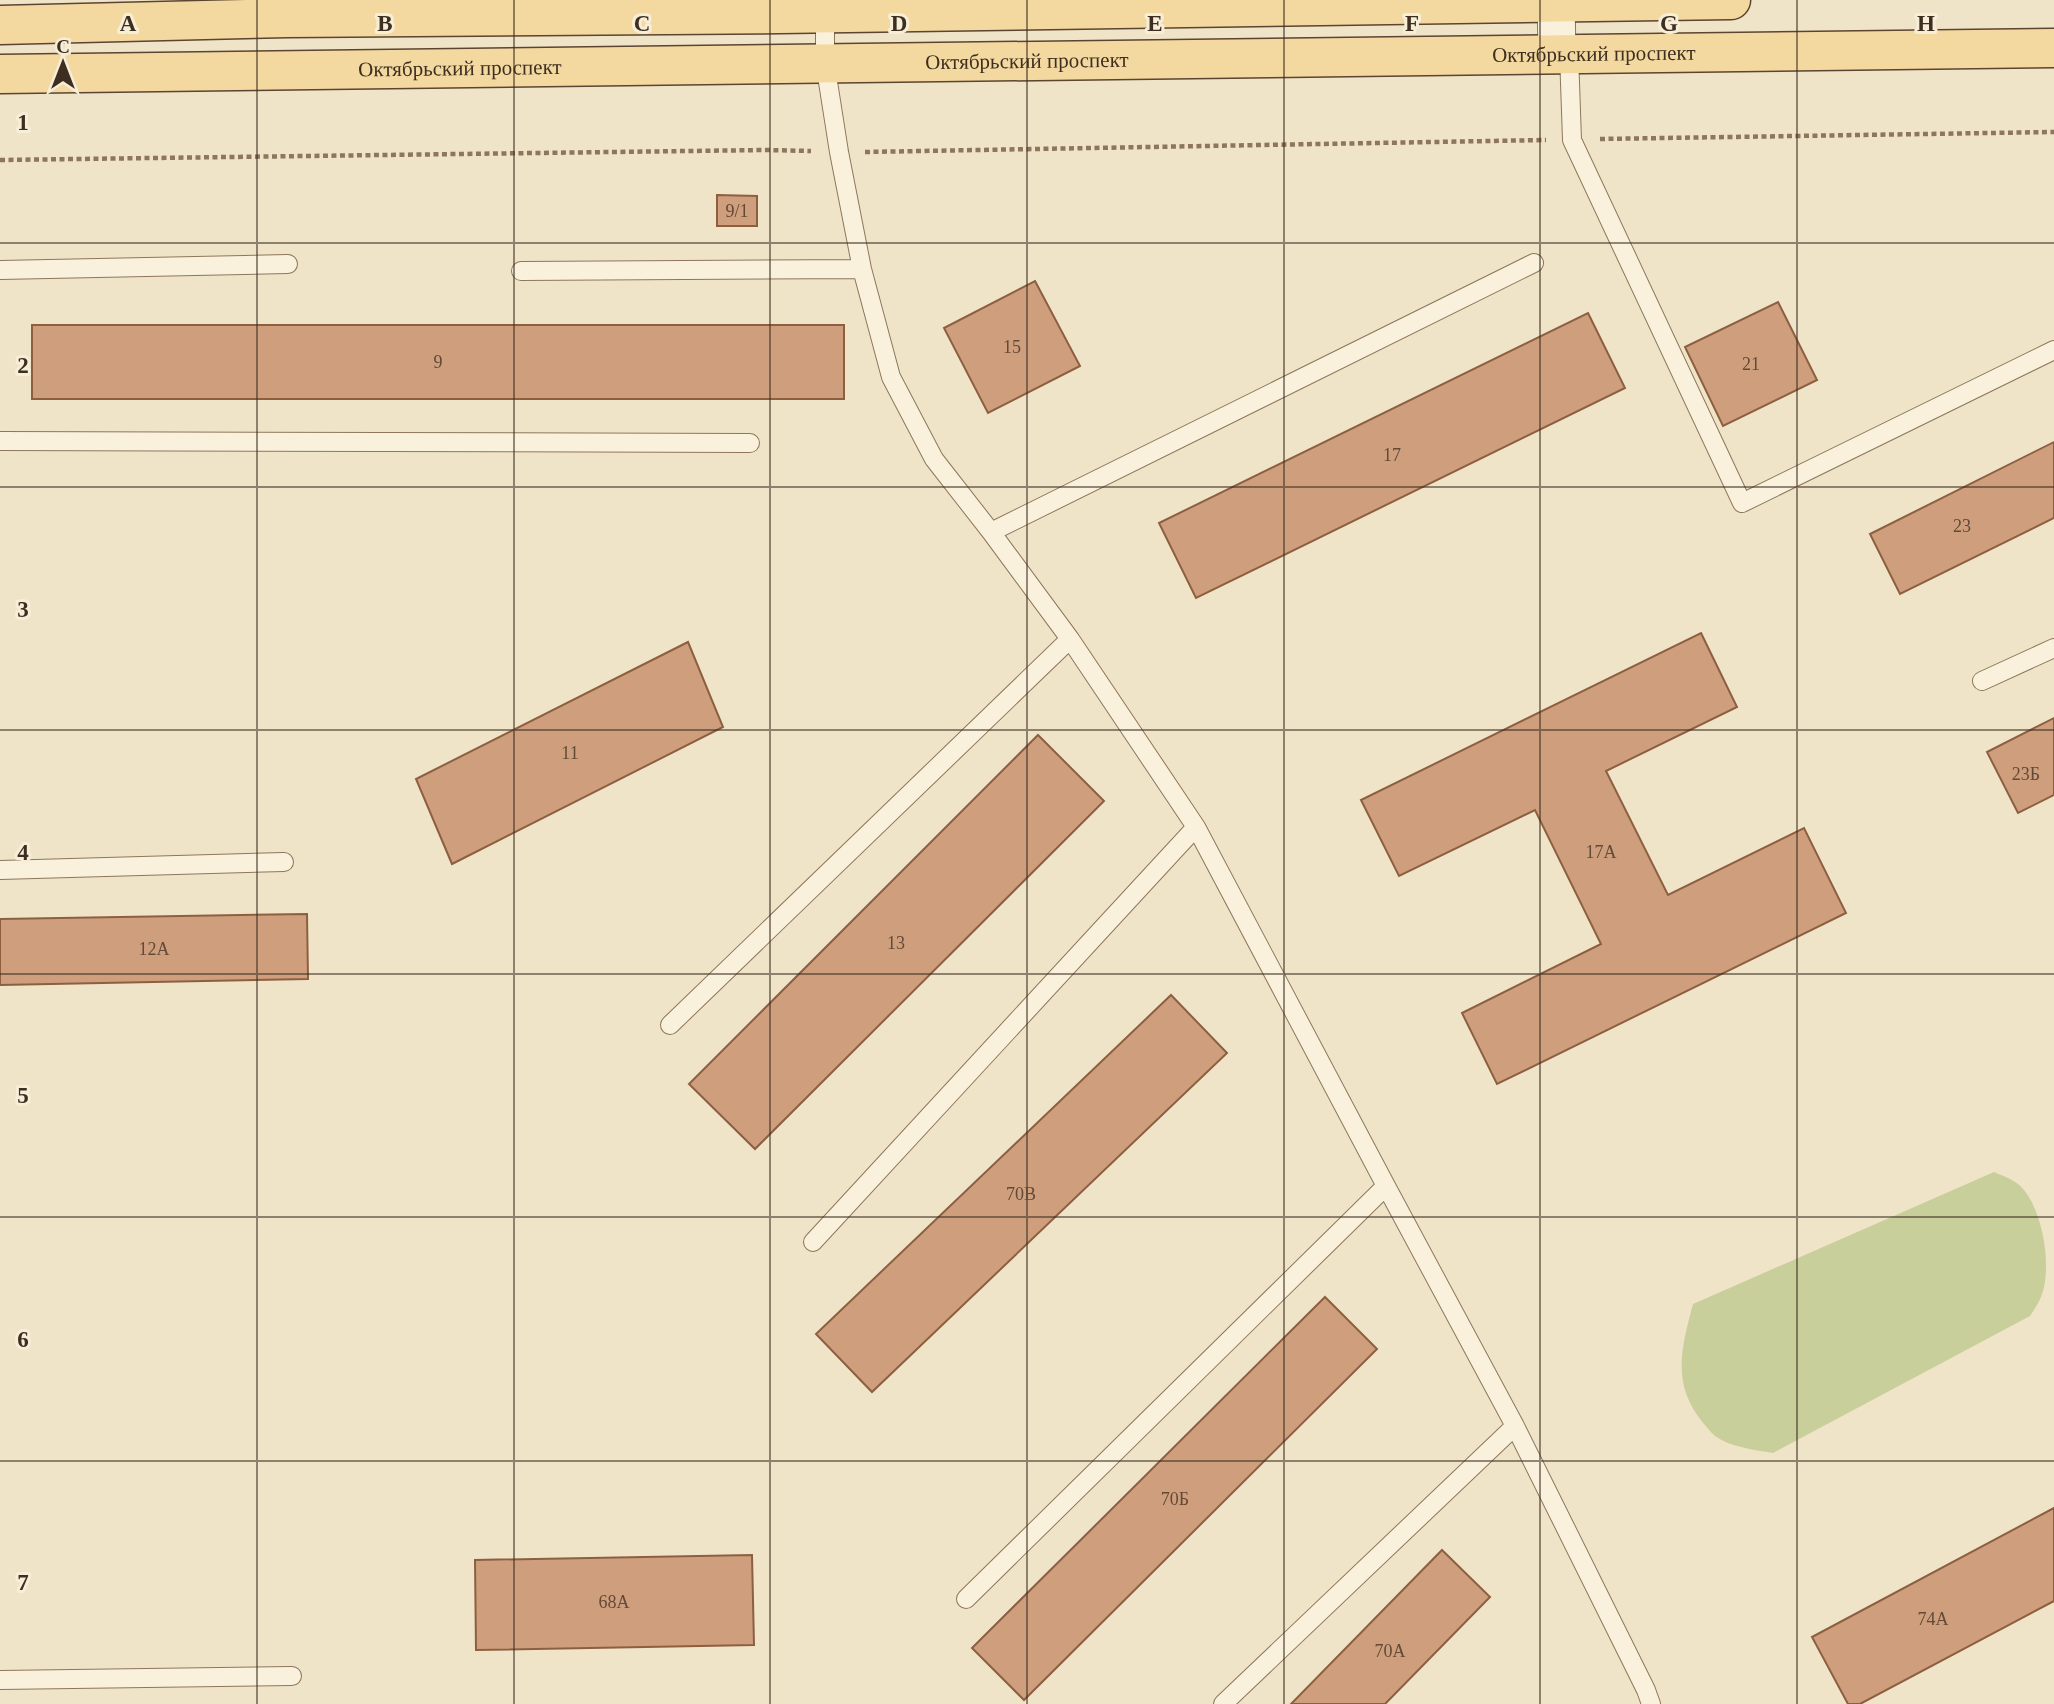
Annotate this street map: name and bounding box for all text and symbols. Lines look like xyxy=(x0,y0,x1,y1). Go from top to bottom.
text: A xyxy=(120,11,137,36)
text: B xyxy=(377,11,393,36)
text: C xyxy=(634,11,650,36)
text: D xyxy=(891,11,907,36)
text: E xyxy=(1147,11,1163,36)
text: F xyxy=(1405,11,1419,36)
text: G xyxy=(1660,11,1678,36)
text: H xyxy=(1917,11,1935,36)
north arrow xyxy=(28,28,98,98)
text: С xyxy=(56,36,70,57)
street label: Октябрьский проспект xyxy=(1492,41,1696,67)
street label: Октябрьский проспект xyxy=(925,48,1129,74)
street label: Октябрьский проспект xyxy=(358,55,562,81)
text: 1 xyxy=(17,110,29,135)
house number: 9/1 xyxy=(725,201,749,221)
house number: 15 xyxy=(1003,337,1021,357)
house number: 9 xyxy=(434,352,443,372)
text: 2 xyxy=(17,353,29,378)
house number: 21 xyxy=(1742,354,1760,374)
house number: 17 xyxy=(1383,445,1401,465)
house number: 23 xyxy=(1953,516,1971,536)
text: 3 xyxy=(17,597,29,622)
house number: 11 xyxy=(561,743,579,763)
house number: 23Б xyxy=(2012,764,2040,784)
text: 4 xyxy=(17,840,29,865)
house number: 17А xyxy=(1586,842,1617,862)
house number: 13 xyxy=(887,933,905,953)
house number: 12А xyxy=(139,939,170,959)
text: 5 xyxy=(17,1083,29,1108)
house number: 70В xyxy=(1006,1184,1036,1204)
text: 6 xyxy=(17,1327,29,1352)
house number: 70Б xyxy=(1161,1489,1189,1509)
text: 7 xyxy=(17,1570,29,1595)
house number: 68А xyxy=(599,1592,630,1612)
house number: 74А xyxy=(1918,1609,1949,1629)
house number: 70А xyxy=(1375,1641,1406,1661)

